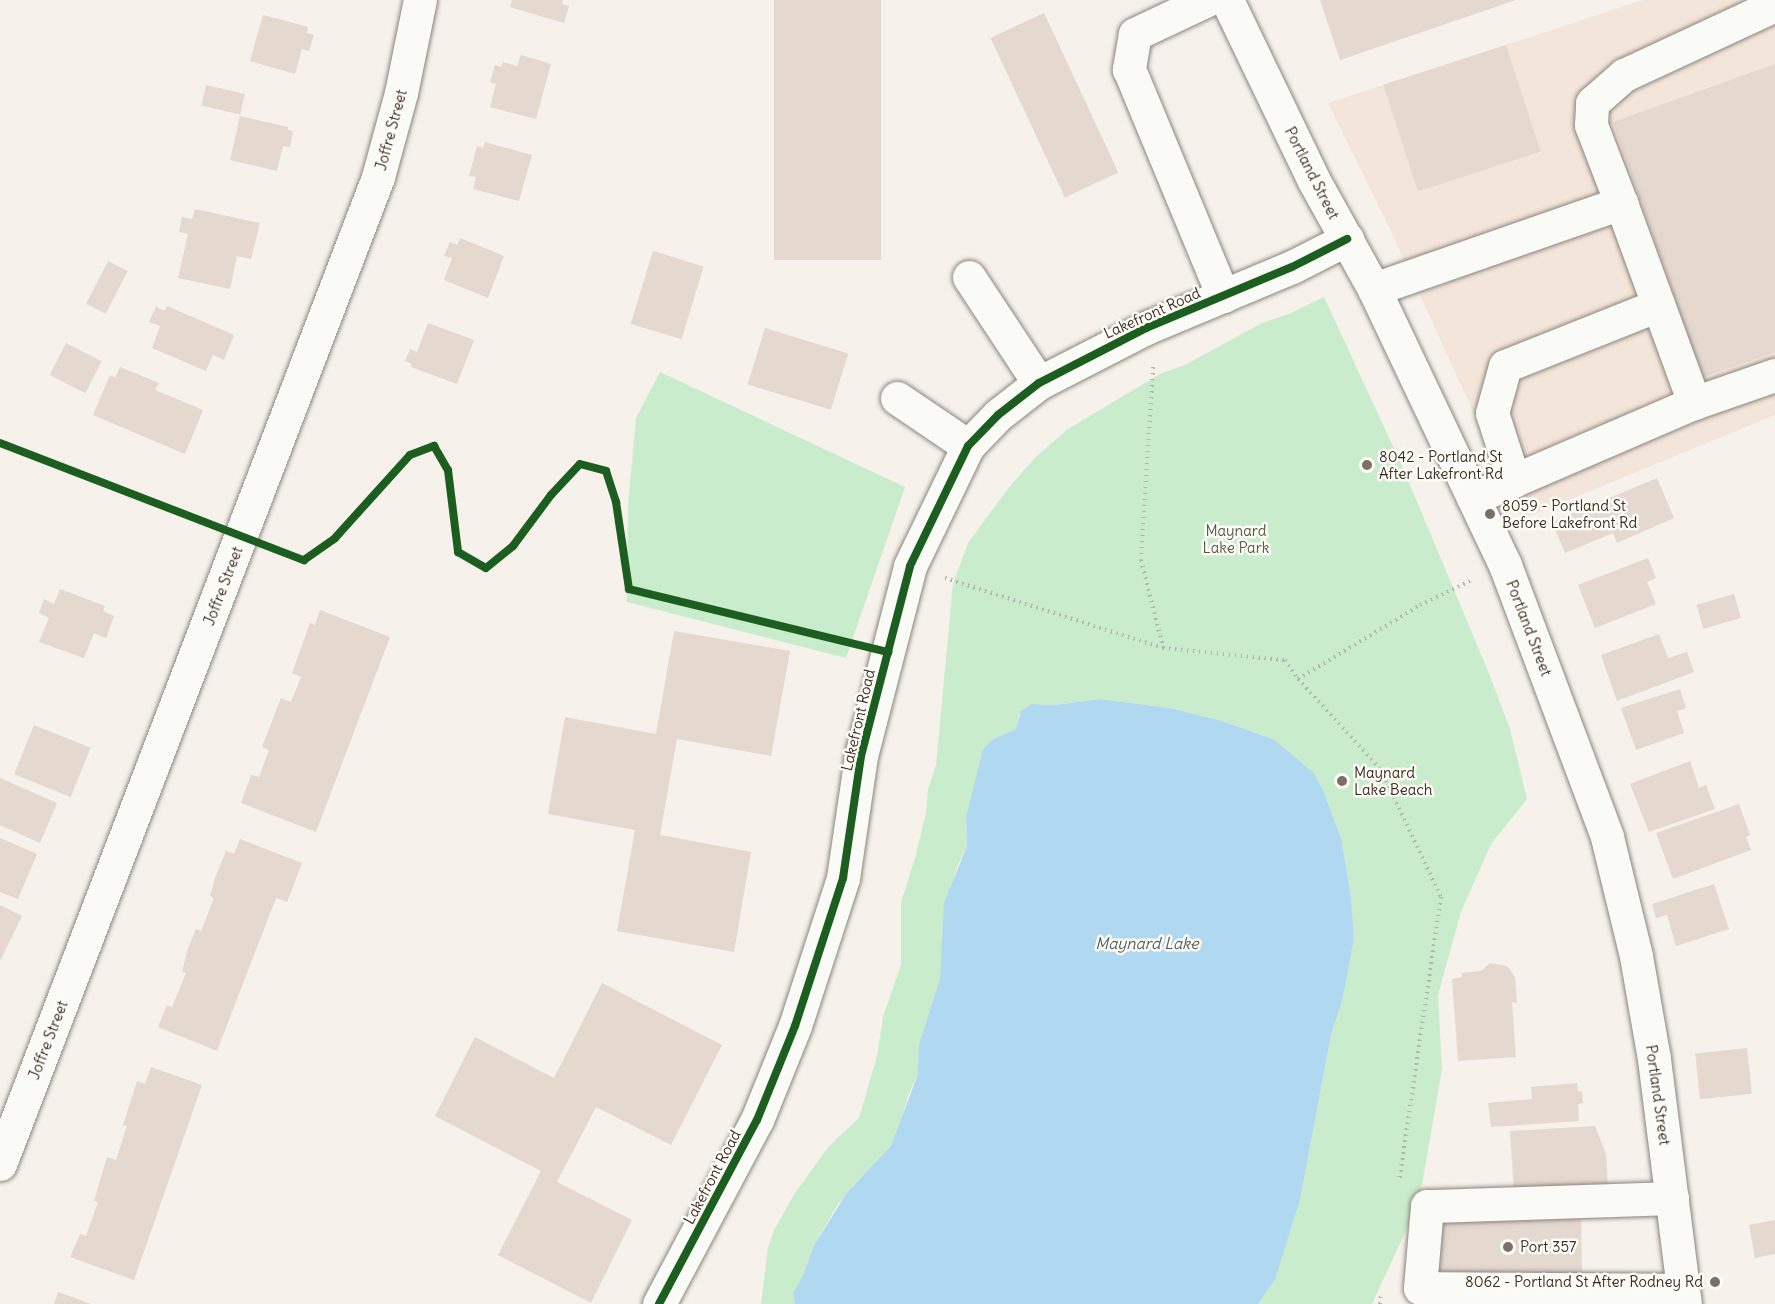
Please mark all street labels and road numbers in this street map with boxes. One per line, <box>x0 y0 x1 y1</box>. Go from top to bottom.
street label: Joffre Street <box>372 88 410 172</box>
street label: Portland Street <box>1281 124 1343 222</box>
street label: Lakefront Road <box>1101 284 1203 342</box>
street label: Joffre Street <box>200 544 246 628</box>
street label: Portland Street <box>1502 577 1556 679</box>
street label: Lakefront Road <box>838 667 878 773</box>
street label: Joffre Street <box>25 998 71 1082</box>
street label: Portland Street <box>1642 1044 1674 1146</box>
street label: Lakefront Road <box>680 1127 744 1227</box>

